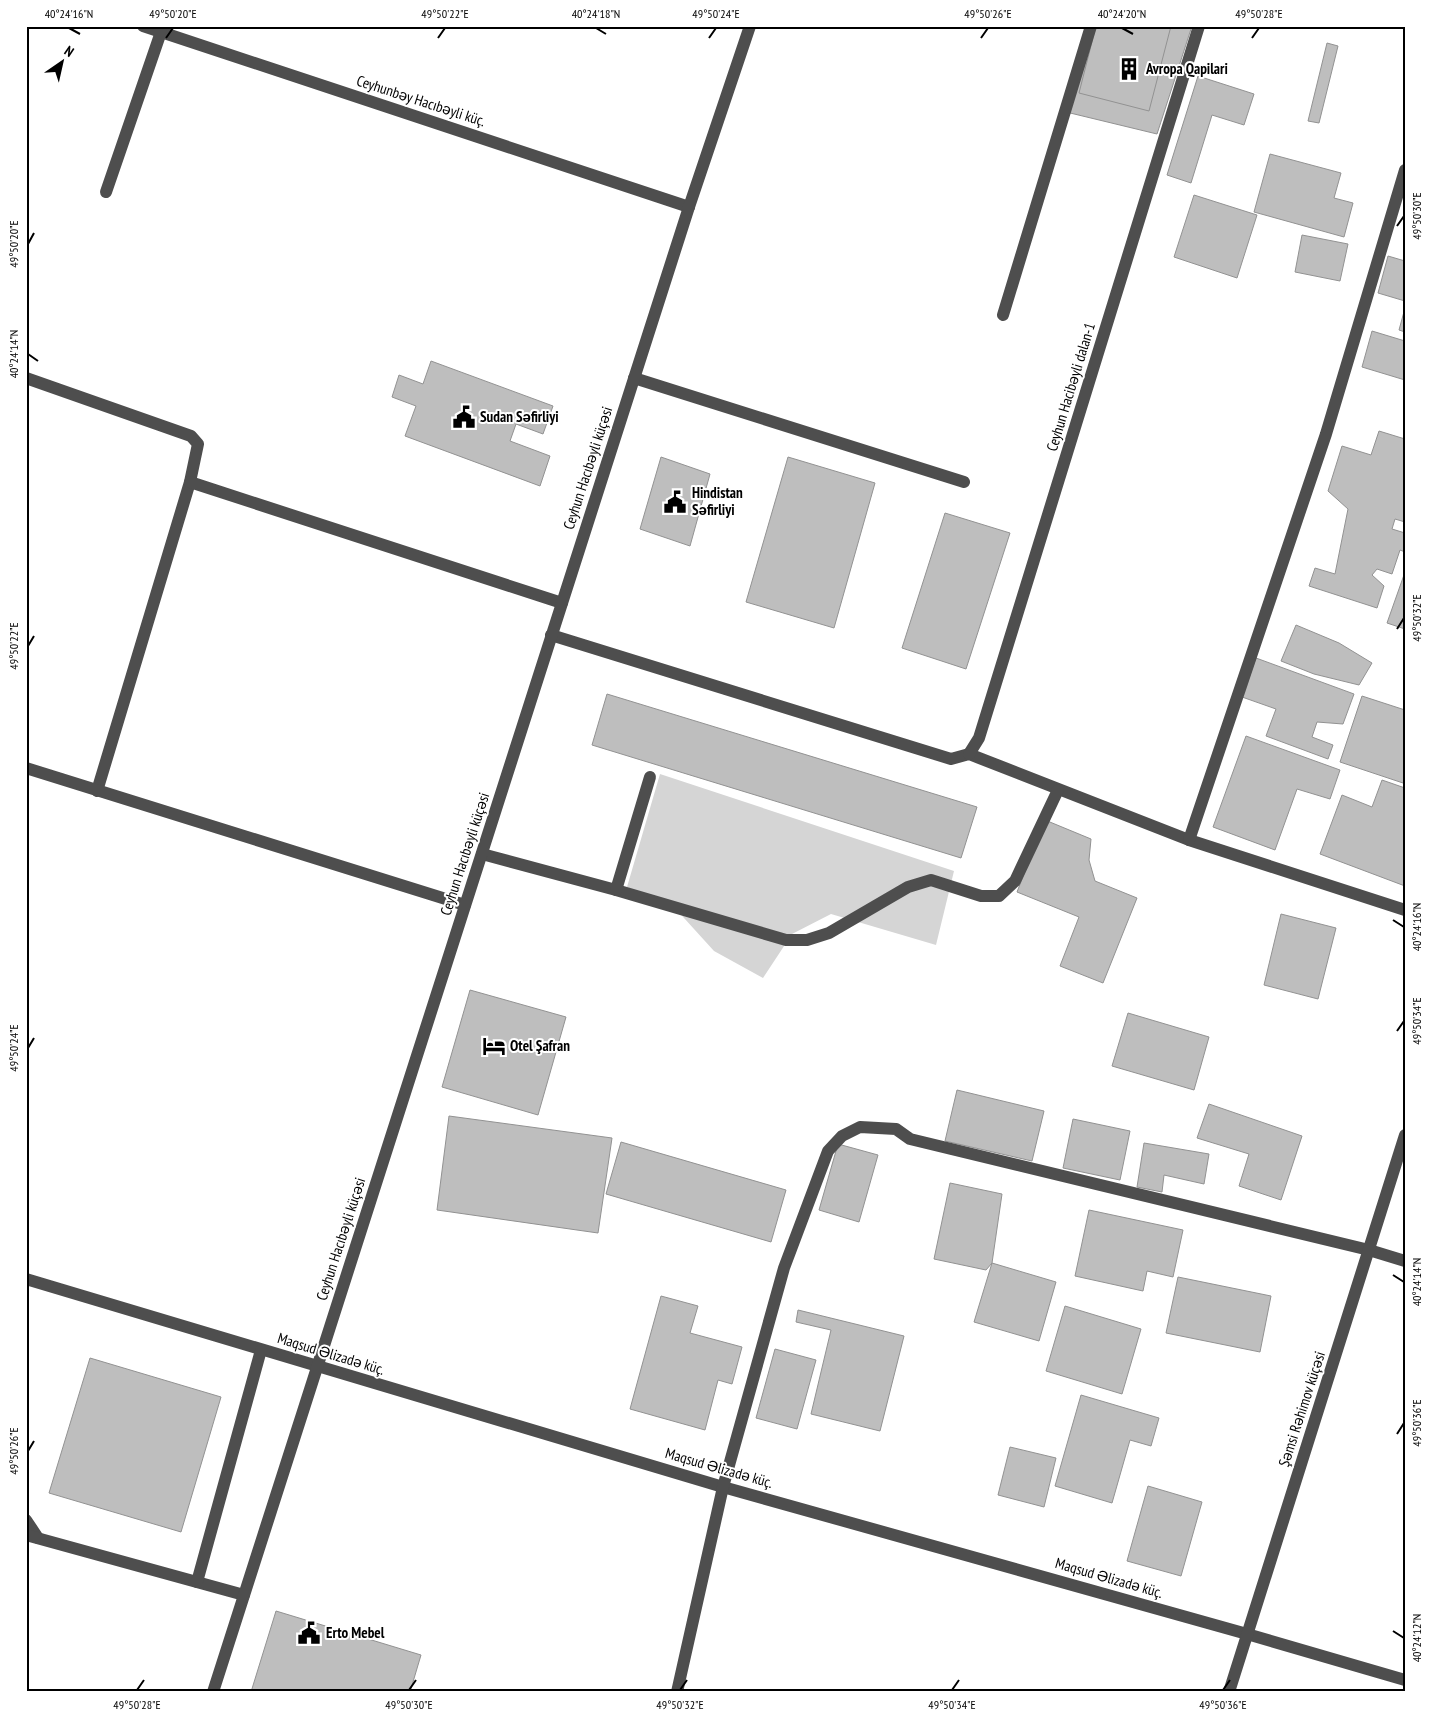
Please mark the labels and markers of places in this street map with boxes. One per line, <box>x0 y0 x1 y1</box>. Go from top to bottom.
building icon: Avropa Qapilari <box>1116 56 1142 82</box>
place label: Avropa Qapilari <box>1145 59 1228 78</box>
public building icon: Sudan Səfirliyi <box>451 404 477 430</box>
place label: Sudan Səfirliyi <box>480 407 559 426</box>
place label: Hindistan Səfirliyi <box>692 483 743 519</box>
public building icon: Hindistan Səfirliyi <box>662 489 688 515</box>
hotel icon: Otel Şafran <box>481 1033 507 1059</box>
place label: Otel Şafran <box>510 1036 570 1055</box>
public building icon: Erto Mebel <box>296 1620 322 1646</box>
place label: Erto Mebel <box>326 1623 385 1642</box>

